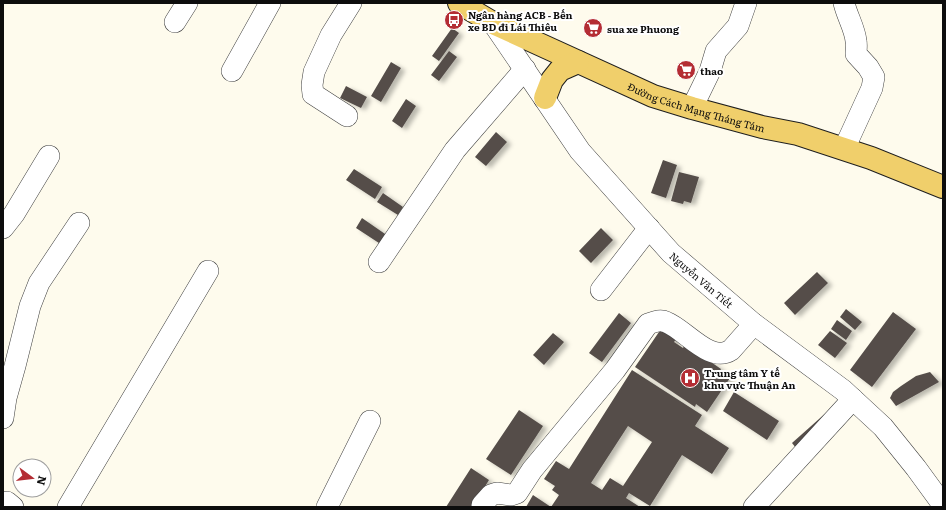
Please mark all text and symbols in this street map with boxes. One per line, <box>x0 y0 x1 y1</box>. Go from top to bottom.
place label: Ngân hàng ACB - Bến xe BD đi Lái Thiêu <box>468 7 572 34</box>
bus stop icon: Ngân hàng ACB - Bến xe BD đi Lái Thiêu <box>443 9 465 31</box>
supermarket icon: sua xe Phuong <box>582 17 604 39</box>
place label: sua xe Phuong <box>607 21 680 36</box>
supermarket icon: thao <box>675 59 697 81</box>
place label: thao <box>700 63 723 78</box>
street label: Đường Cách Mạng Tháng Tám <box>625 78 767 135</box>
street label: Nguyễn Văn Tiết <box>667 248 737 311</box>
place label: Trung tâm Y tế khu vực Thuận An <box>704 365 796 392</box>
hospital icon: Trung tâm Y tế khu vực Thuận An <box>679 367 701 389</box>
north arrow <box>12 458 52 498</box>
text: N <box>34 474 52 487</box>

